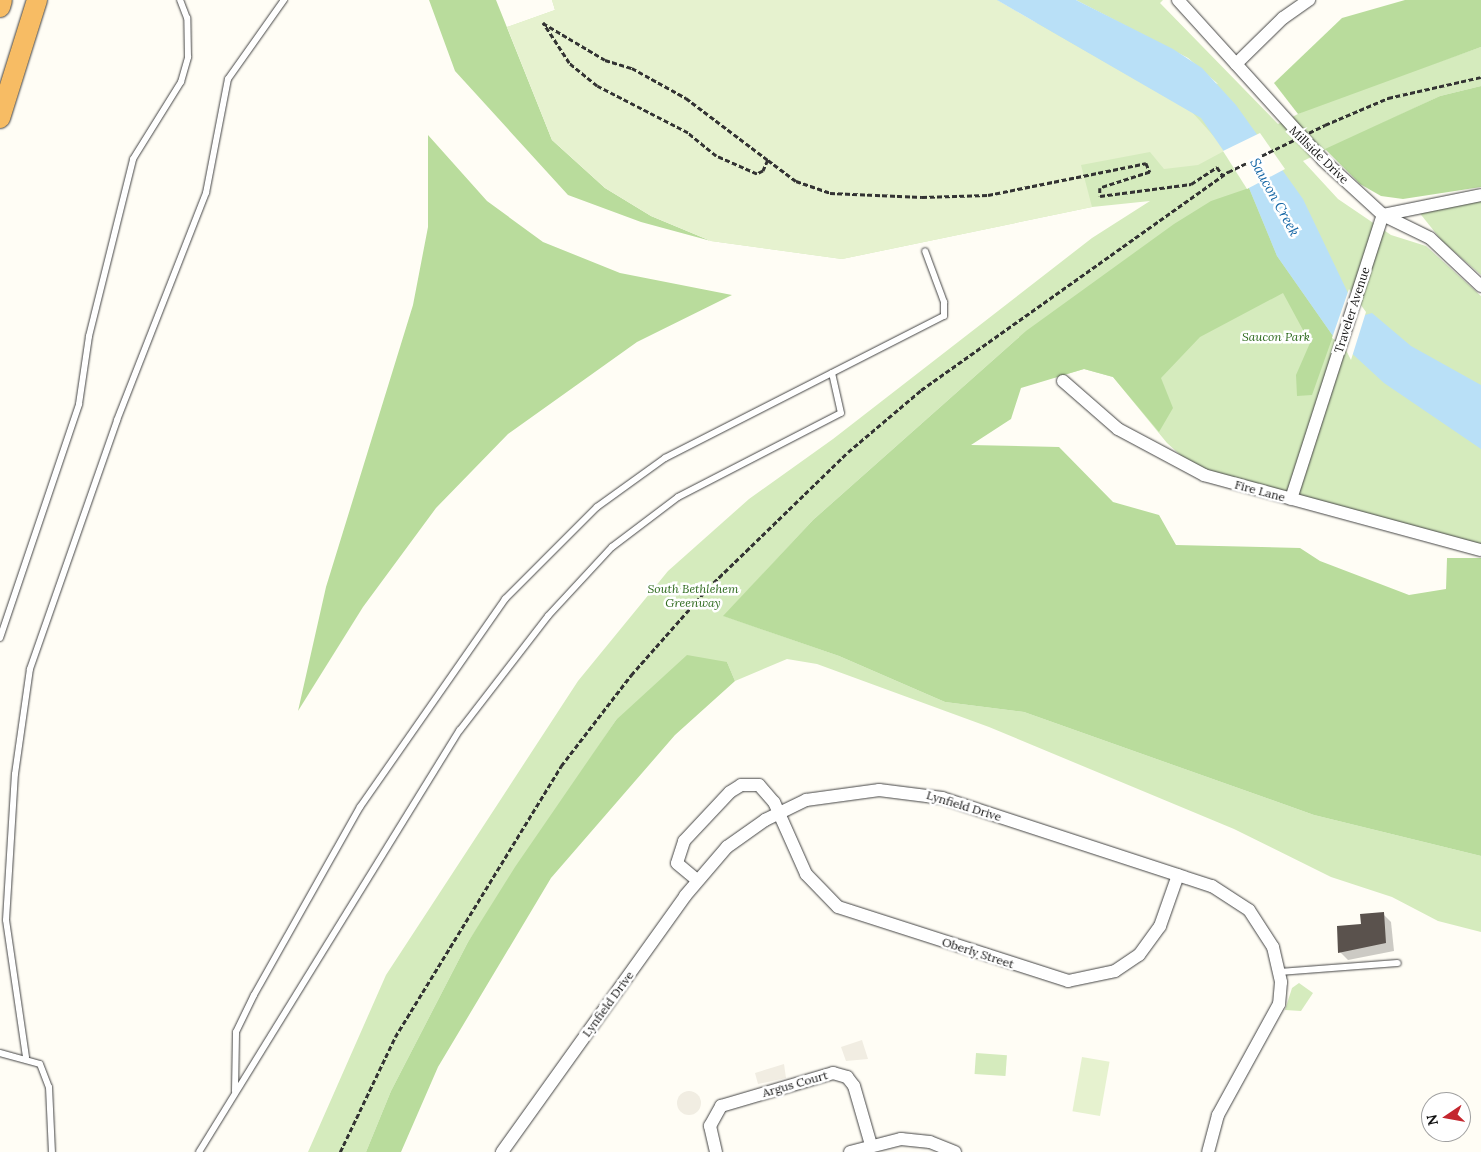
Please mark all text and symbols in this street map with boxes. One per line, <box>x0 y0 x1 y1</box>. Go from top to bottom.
street label: Millside Drive <box>1286 123 1352 187</box>
water label: Saucon Creek <box>1247 155 1303 239</box>
street label: Traveler Avenue <box>1331 265 1373 355</box>
park label: Saucon Park <box>1242 330 1310 344</box>
street label: Fire Lane <box>1233 477 1287 505</box>
park label: South Bethlehem Greenway <box>647 582 739 610</box>
street label: Lynfield Drive <box>925 788 1003 824</box>
street label: Oberly Street <box>940 935 1016 971</box>
street label: Lynfield Drive <box>579 968 637 1040</box>
street label: Argus Court <box>760 1068 830 1100</box>
north arrow <box>1421 1092 1471 1142</box>
text: N <box>1422 1113 1442 1127</box>

